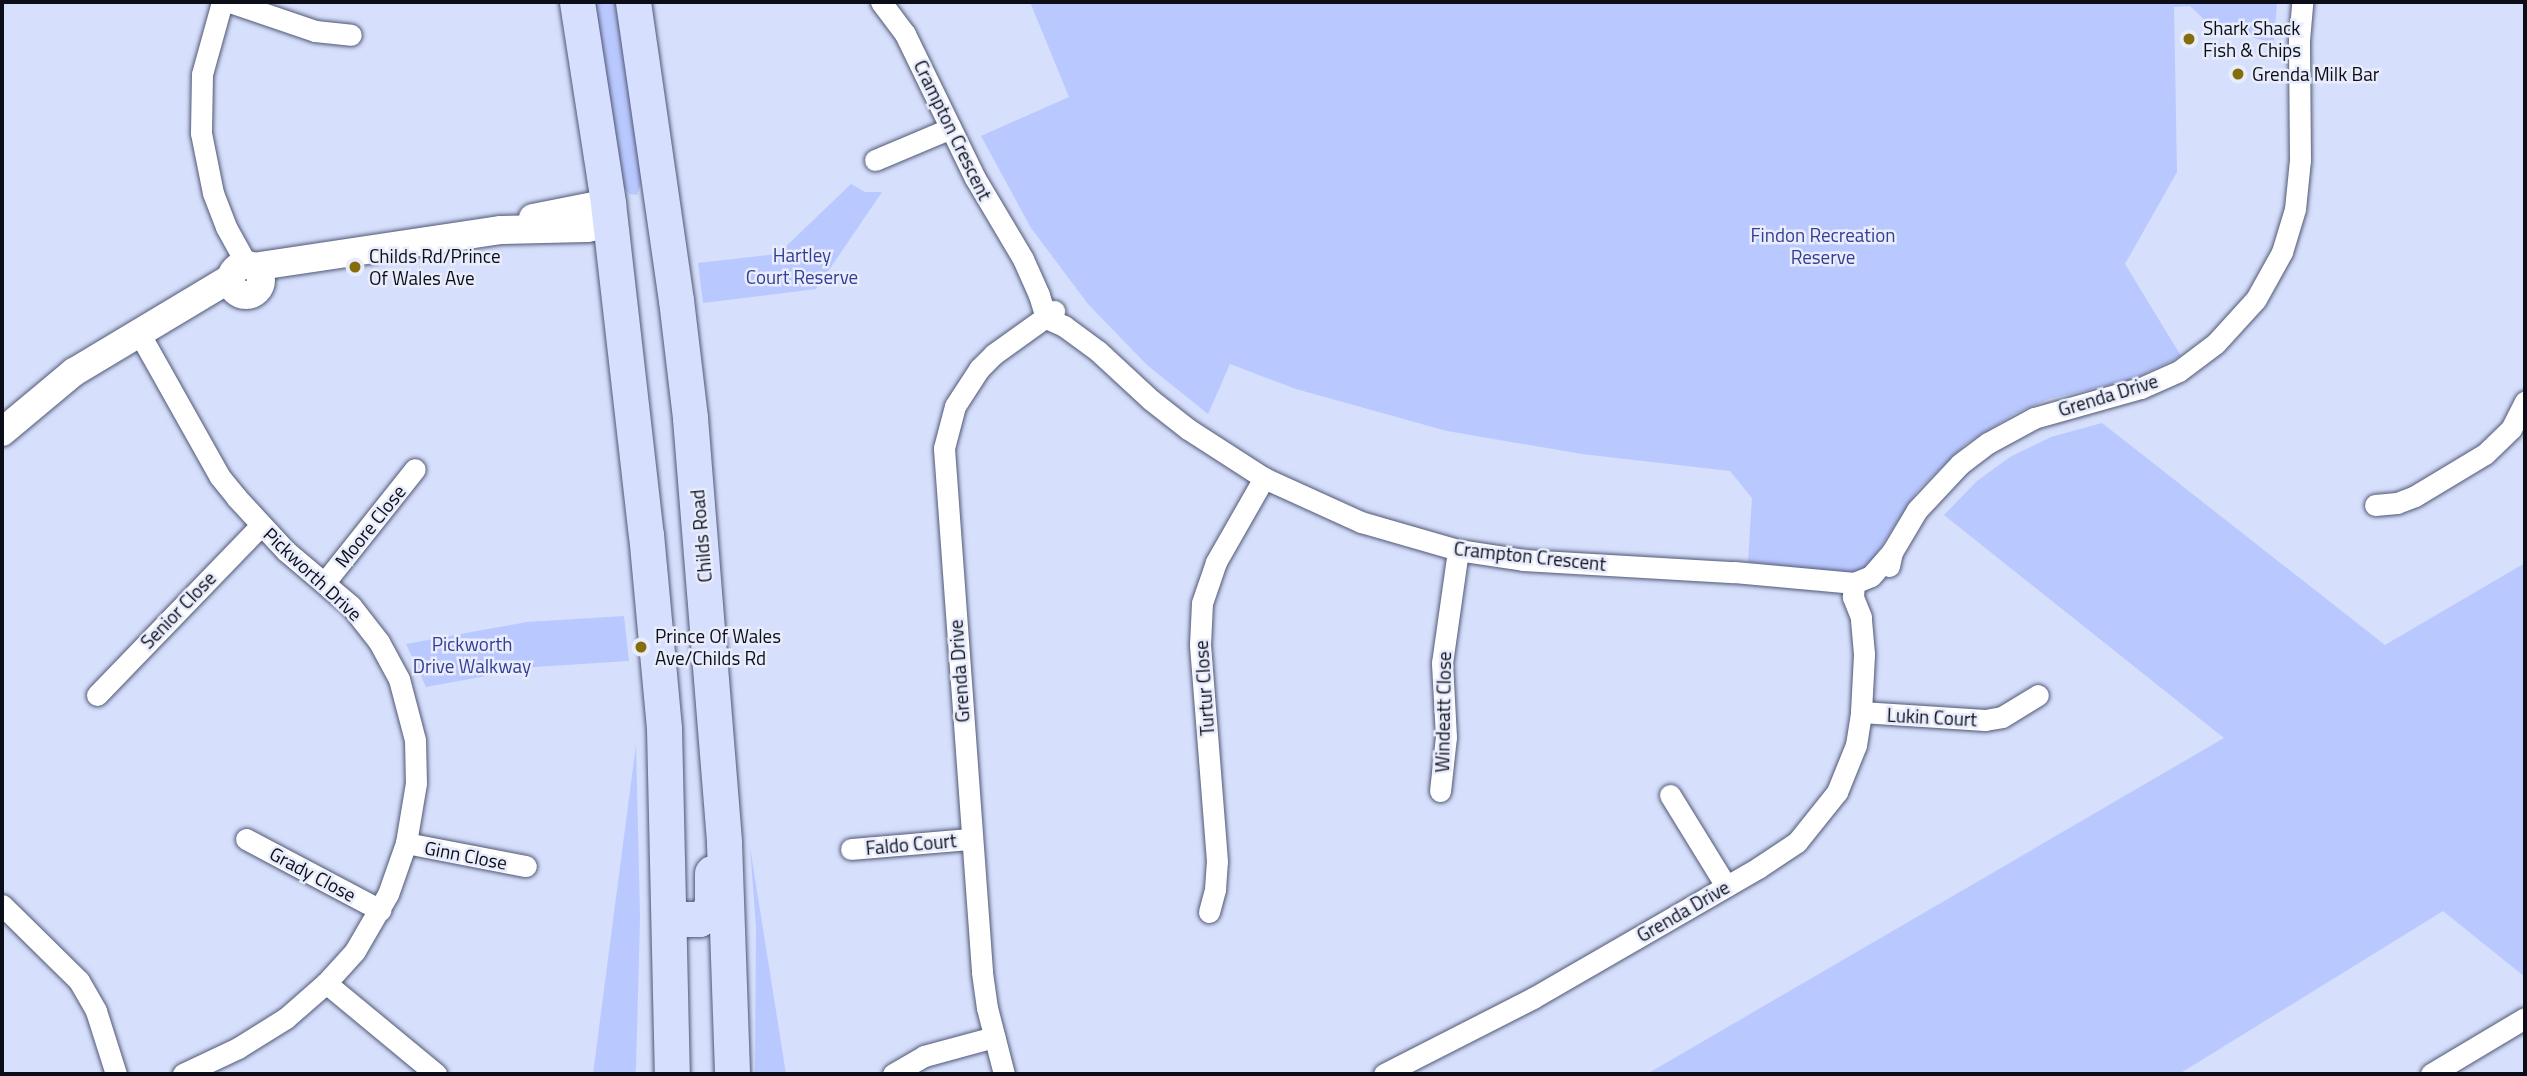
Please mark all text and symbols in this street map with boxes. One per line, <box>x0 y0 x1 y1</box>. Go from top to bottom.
place label: Shark Shack Fish & Chips <box>2203 17 2301 61</box>
marker: Shark Shack Fish & Chips <box>2181 31 2197 47</box>
street label: Crampton Crescent <box>909 56 997 204</box>
place label: Grenda Milk Bar <box>2252 63 2379 85</box>
marker: Grenda Milk Bar <box>2230 66 2246 82</box>
park label: Findon Recreation Reserve <box>1751 224 1895 268</box>
park label: Hartley Court Reserve <box>746 244 858 288</box>
place label: Childs Rd/Prince Of Wales Ave <box>369 245 501 289</box>
marker: Childs Rd/Prince Of Wales Ave <box>347 259 363 275</box>
street label: Grenda Drive <box>2055 369 2161 421</box>
street label: Moore Close <box>330 480 410 572</box>
street label: Childs Road <box>686 489 716 583</box>
street label: Pickworth Drive <box>259 523 367 625</box>
street label: Crampton Crescent <box>1453 537 1607 575</box>
street label: Senior Close <box>136 567 220 653</box>
street label: Grenda Drive <box>944 619 974 723</box>
place label: Prince Of Wales Ave/Childs Rd <box>655 625 781 669</box>
park label: Pickworth Drive Walkway <box>413 633 531 677</box>
marker: Prince Of Wales Ave/Childs Rd <box>633 639 649 655</box>
street label: Turtur Close <box>1189 639 1219 737</box>
street label: Windeatt Close <box>1431 651 1455 773</box>
street label: Lukin Court <box>1886 703 1978 731</box>
street label: Faldo Court <box>865 829 957 859</box>
street label: Ginn Close <box>423 836 509 874</box>
street label: Grady Close <box>266 842 360 906</box>
street label: Grenda Drive <box>1633 875 1733 947</box>

